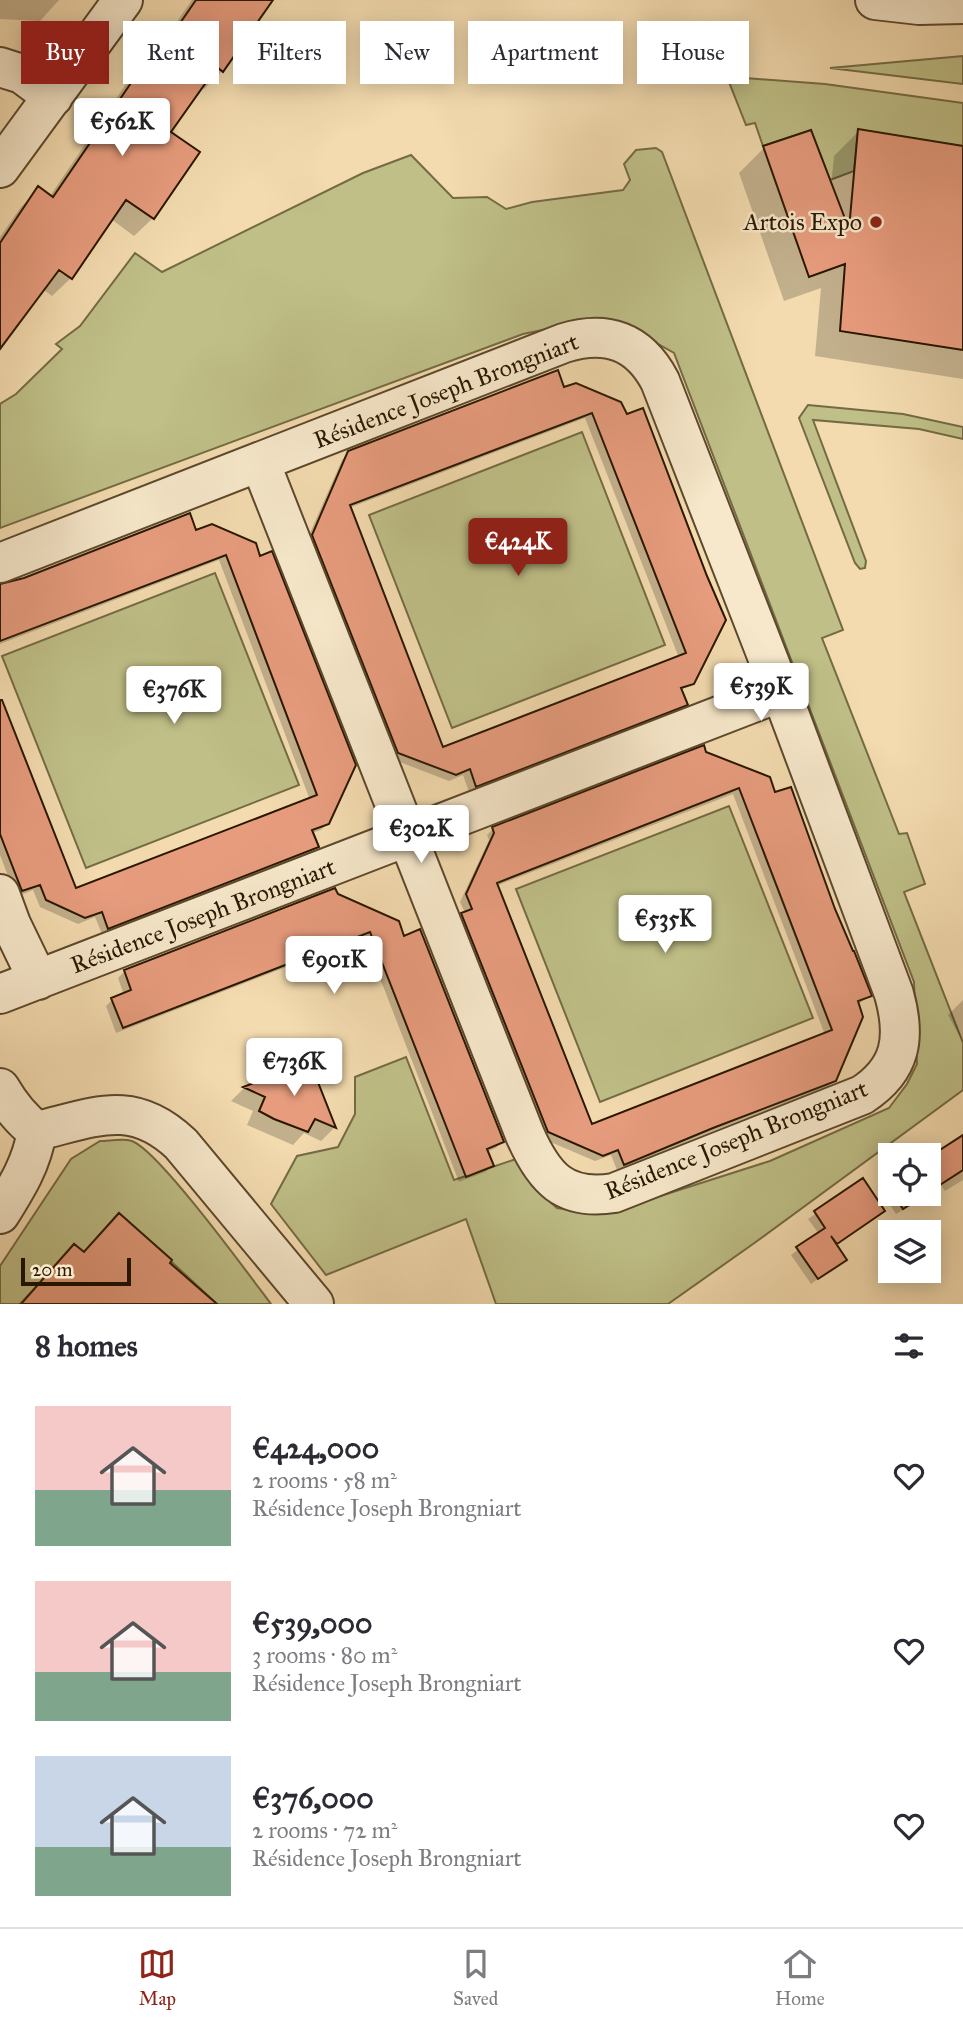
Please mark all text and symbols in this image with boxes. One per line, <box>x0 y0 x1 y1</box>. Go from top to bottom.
chip: Buy <box>21 21 109 84</box>
chip: Rent <box>123 21 219 84</box>
chip: Filters <box>233 21 346 84</box>
chip: New <box>360 21 454 84</box>
chip: Apartment <box>468 21 623 84</box>
chip: House <box>637 21 749 84</box>
pin: €562K <box>73 99 171 158</box>
text: €562K <box>90 107 154 135</box>
place label: Artois Expo <box>742 207 862 237</box>
marker: Artois Expo <box>868 214 884 230</box>
street label: Résidence Joseph Brongniart <box>309 326 583 455</box>
pin: €424K <box>469 518 567 578</box>
text: €424K <box>484 527 552 555</box>
pin: €539K <box>712 664 810 723</box>
pin: €376K <box>125 666 223 726</box>
text: €539K <box>730 672 792 700</box>
text: €376K <box>142 675 206 703</box>
pin: €302K <box>372 806 470 865</box>
text: €302K <box>389 814 453 842</box>
street label: Résidence Joseph Brongniart <box>66 851 340 980</box>
pin: €535K <box>616 895 714 955</box>
text: €535K <box>635 904 695 932</box>
pin: €901K <box>285 936 383 996</box>
text: €901K <box>302 945 366 973</box>
pin: €736K <box>245 1038 343 1098</box>
text: €736K <box>262 1047 326 1075</box>
street label: Résidence Joseph Brongniart <box>600 1073 872 1207</box>
map controls <box>878 1143 941 1283</box>
button: locate <box>878 1143 941 1206</box>
button: layers <box>878 1220 941 1283</box>
scale bar <box>21 1255 131 1287</box>
text: 20 m <box>32 1258 73 1281</box>
icon: filters <box>890 1327 928 1365</box>
text: 8 homes <box>35 1328 138 1364</box>
text: €424,000 <box>252 1430 379 1466</box>
icon: home <box>91 1434 175 1518</box>
icon: heart <box>890 1457 928 1495</box>
text: 2 rooms · 58 m² <box>252 1466 397 1494</box>
text: Résidence Joseph Brongniart <box>252 1494 522 1522</box>
text: €539,000 <box>252 1605 372 1641</box>
icon: home <box>91 1609 175 1693</box>
icon: heart <box>890 1632 928 1670</box>
text: 3 rooms · 80 m² <box>252 1641 397 1669</box>
text: Résidence Joseph Brongniart <box>252 1669 522 1697</box>
text: €376,000 <box>252 1780 374 1816</box>
icon: home <box>91 1784 175 1868</box>
icon: heart <box>890 1807 928 1845</box>
text: 2 rooms · 72 m² <box>252 1816 397 1844</box>
text: Résidence Joseph Brongniart <box>252 1844 522 1872</box>
tab: Map <box>138 1945 176 2010</box>
tab: Saved <box>453 1945 498 2010</box>
tab: Home <box>775 1945 825 2010</box>

